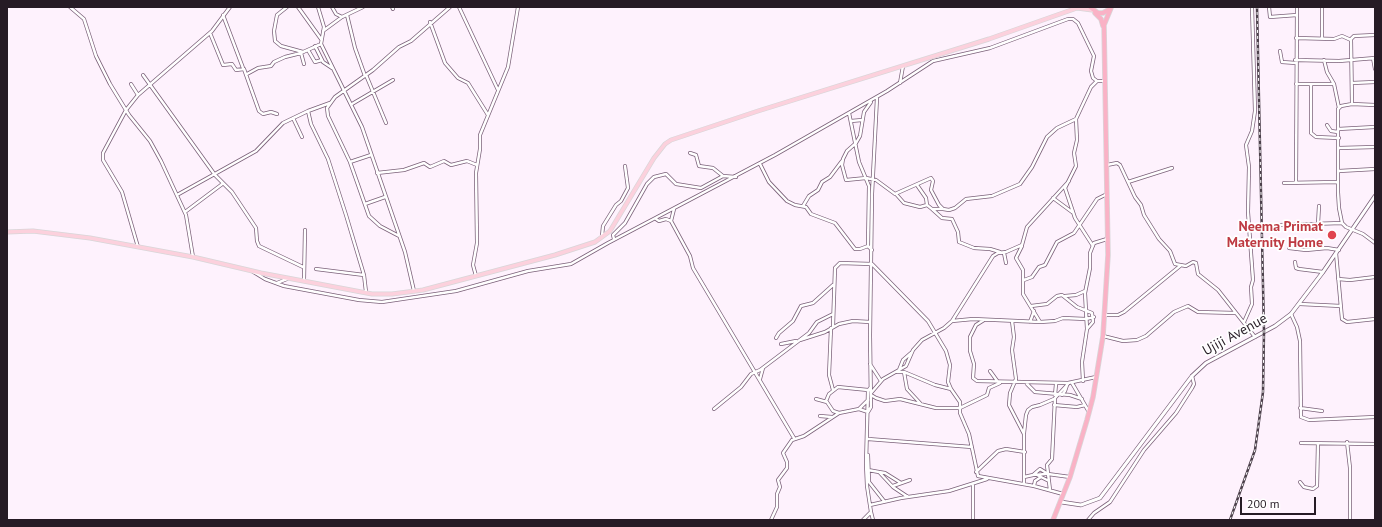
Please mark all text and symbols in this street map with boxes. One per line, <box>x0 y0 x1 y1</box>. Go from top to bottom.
place label: Neema Primat Maternity Home <box>1227 219 1323 252</box>
marker: Neema Primat Maternity Home <box>1326 229 1338 241</box>
street label: Ujiji Avenue <box>1200 310 1270 360</box>
scale bar <box>1242 489 1318 515</box>
text: 200 m <box>1247 496 1280 511</box>

